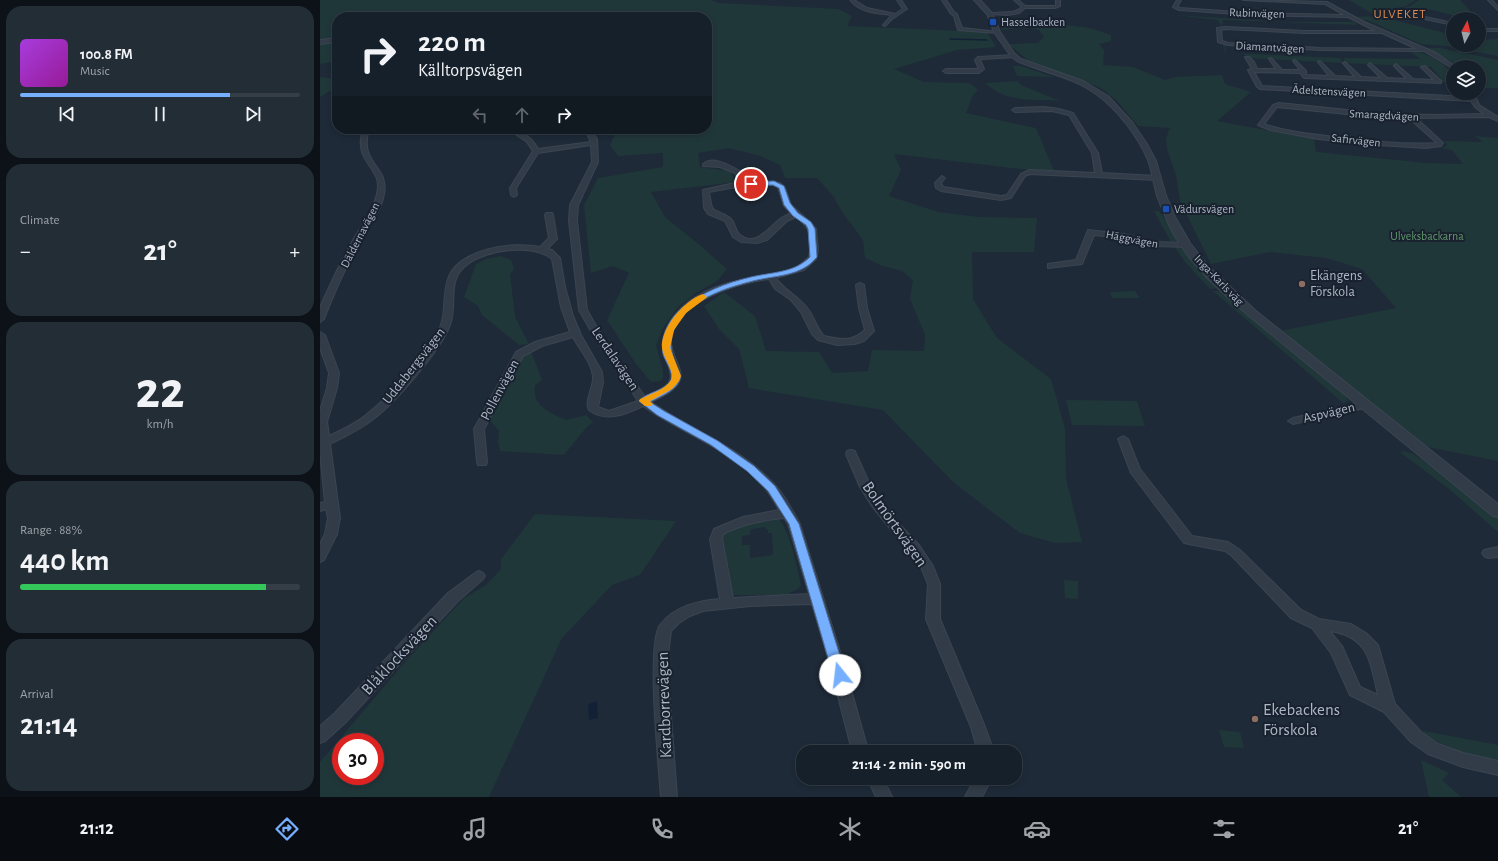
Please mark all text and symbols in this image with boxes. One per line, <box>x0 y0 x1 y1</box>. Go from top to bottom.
street label: Rubinvägen <box>1229 6 1285 20</box>
district label: ULVEKET <box>1373 8 1427 21</box>
north arrow <box>1446 12 1486 52</box>
map controls <box>1446 12 1486 100</box>
place label: Hasselbacken <box>1001 16 1065 28</box>
marker: Hasselbacken <box>988 17 998 27</box>
icon: right <box>352 28 404 80</box>
text: 220 m <box>418 29 486 57</box>
street label: Diamantvägen <box>1235 39 1305 55</box>
text: 100.8 FM <box>80 47 133 62</box>
button: layers <box>1446 60 1486 100</box>
text: Källtorpsvägen <box>418 62 523 80</box>
text: Music <box>80 65 110 78</box>
street label: Ädelstensvägen <box>1292 82 1366 99</box>
icon: previous <box>56 103 78 125</box>
icon: pause <box>149 103 171 125</box>
icon: next <box>242 103 264 125</box>
icon: left <box>469 104 491 126</box>
icon: ahead <box>511 104 533 126</box>
icon: right <box>553 104 575 126</box>
street label: Smaragdvägen <box>1349 107 1419 123</box>
street label: Safirvägen <box>1331 131 1381 149</box>
pin <box>734 167 768 201</box>
icon: arrive <box>740 173 762 195</box>
street label: Däldernavägen <box>338 200 382 270</box>
place label: Vädursvägen <box>1174 203 1234 215</box>
marker: Vädursvägen <box>1161 204 1171 214</box>
text: Climate <box>20 214 59 227</box>
street label: Häggvägen <box>1105 228 1159 250</box>
park label: Ulveksbackarna <box>1390 230 1464 242</box>
text: 21° <box>143 236 177 266</box>
text: − <box>20 240 31 262</box>
text: + <box>289 240 300 262</box>
street label: Inga-Karls väg <box>1192 252 1246 308</box>
place label: Ekängens Förskola <box>1310 269 1362 299</box>
marker: Ekängens Förskola <box>1297 279 1307 289</box>
street label: Uddabergsvägen <box>380 325 448 407</box>
street label: Lerdalavägen <box>589 325 641 393</box>
street label: Pollenvägen <box>478 357 522 423</box>
text: 22 <box>136 365 184 417</box>
street label: Aspvägen <box>1302 400 1356 426</box>
text: km/h <box>147 418 173 431</box>
street label: Bolmörtsvägen <box>859 478 931 570</box>
text: Range · 88% <box>20 524 82 537</box>
text: 440 km <box>20 546 109 576</box>
street label: Blåklocksvägen <box>358 612 440 698</box>
street label: Kardborrevägen <box>654 651 674 759</box>
position arrow <box>819 654 861 696</box>
text: Arrival <box>20 688 53 701</box>
place label: Ekebackens Förskola <box>1263 701 1340 738</box>
text: 21:14 <box>20 710 78 740</box>
marker: Ekebackens Förskola <box>1250 714 1260 724</box>
speed limit sign: 30 <box>332 733 384 785</box>
text: 21:14 · 2 min · 590 m <box>852 757 966 772</box>
icon: directions <box>273 815 301 843</box>
icon: music <box>461 815 489 843</box>
icon: phone <box>648 815 676 843</box>
icon: climate <box>836 815 864 843</box>
icon: car <box>1023 815 1051 843</box>
icon: filters <box>1210 815 1238 843</box>
text: 21:12 <box>80 820 114 838</box>
text: 21° <box>1398 820 1418 838</box>

